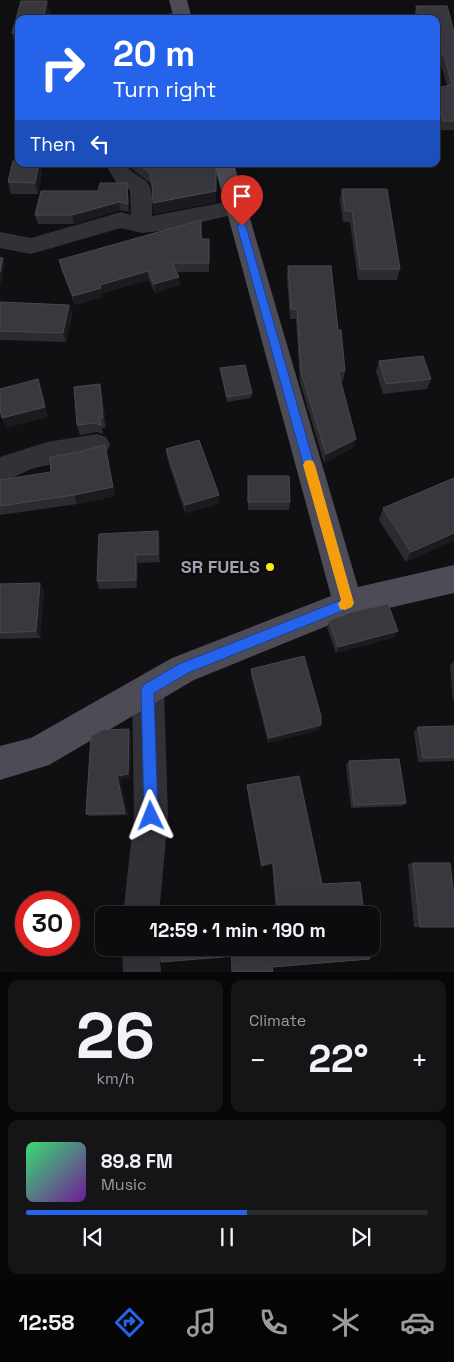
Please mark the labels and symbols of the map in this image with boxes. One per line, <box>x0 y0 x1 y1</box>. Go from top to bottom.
pin <box>221 175 263 226</box>
place label: SR FUELS <box>181 555 260 578</box>
marker: SR FUELS <box>264 561 276 573</box>
position arrow <box>124 789 176 841</box>
speed limit sign: 30 <box>15 891 80 956</box>

